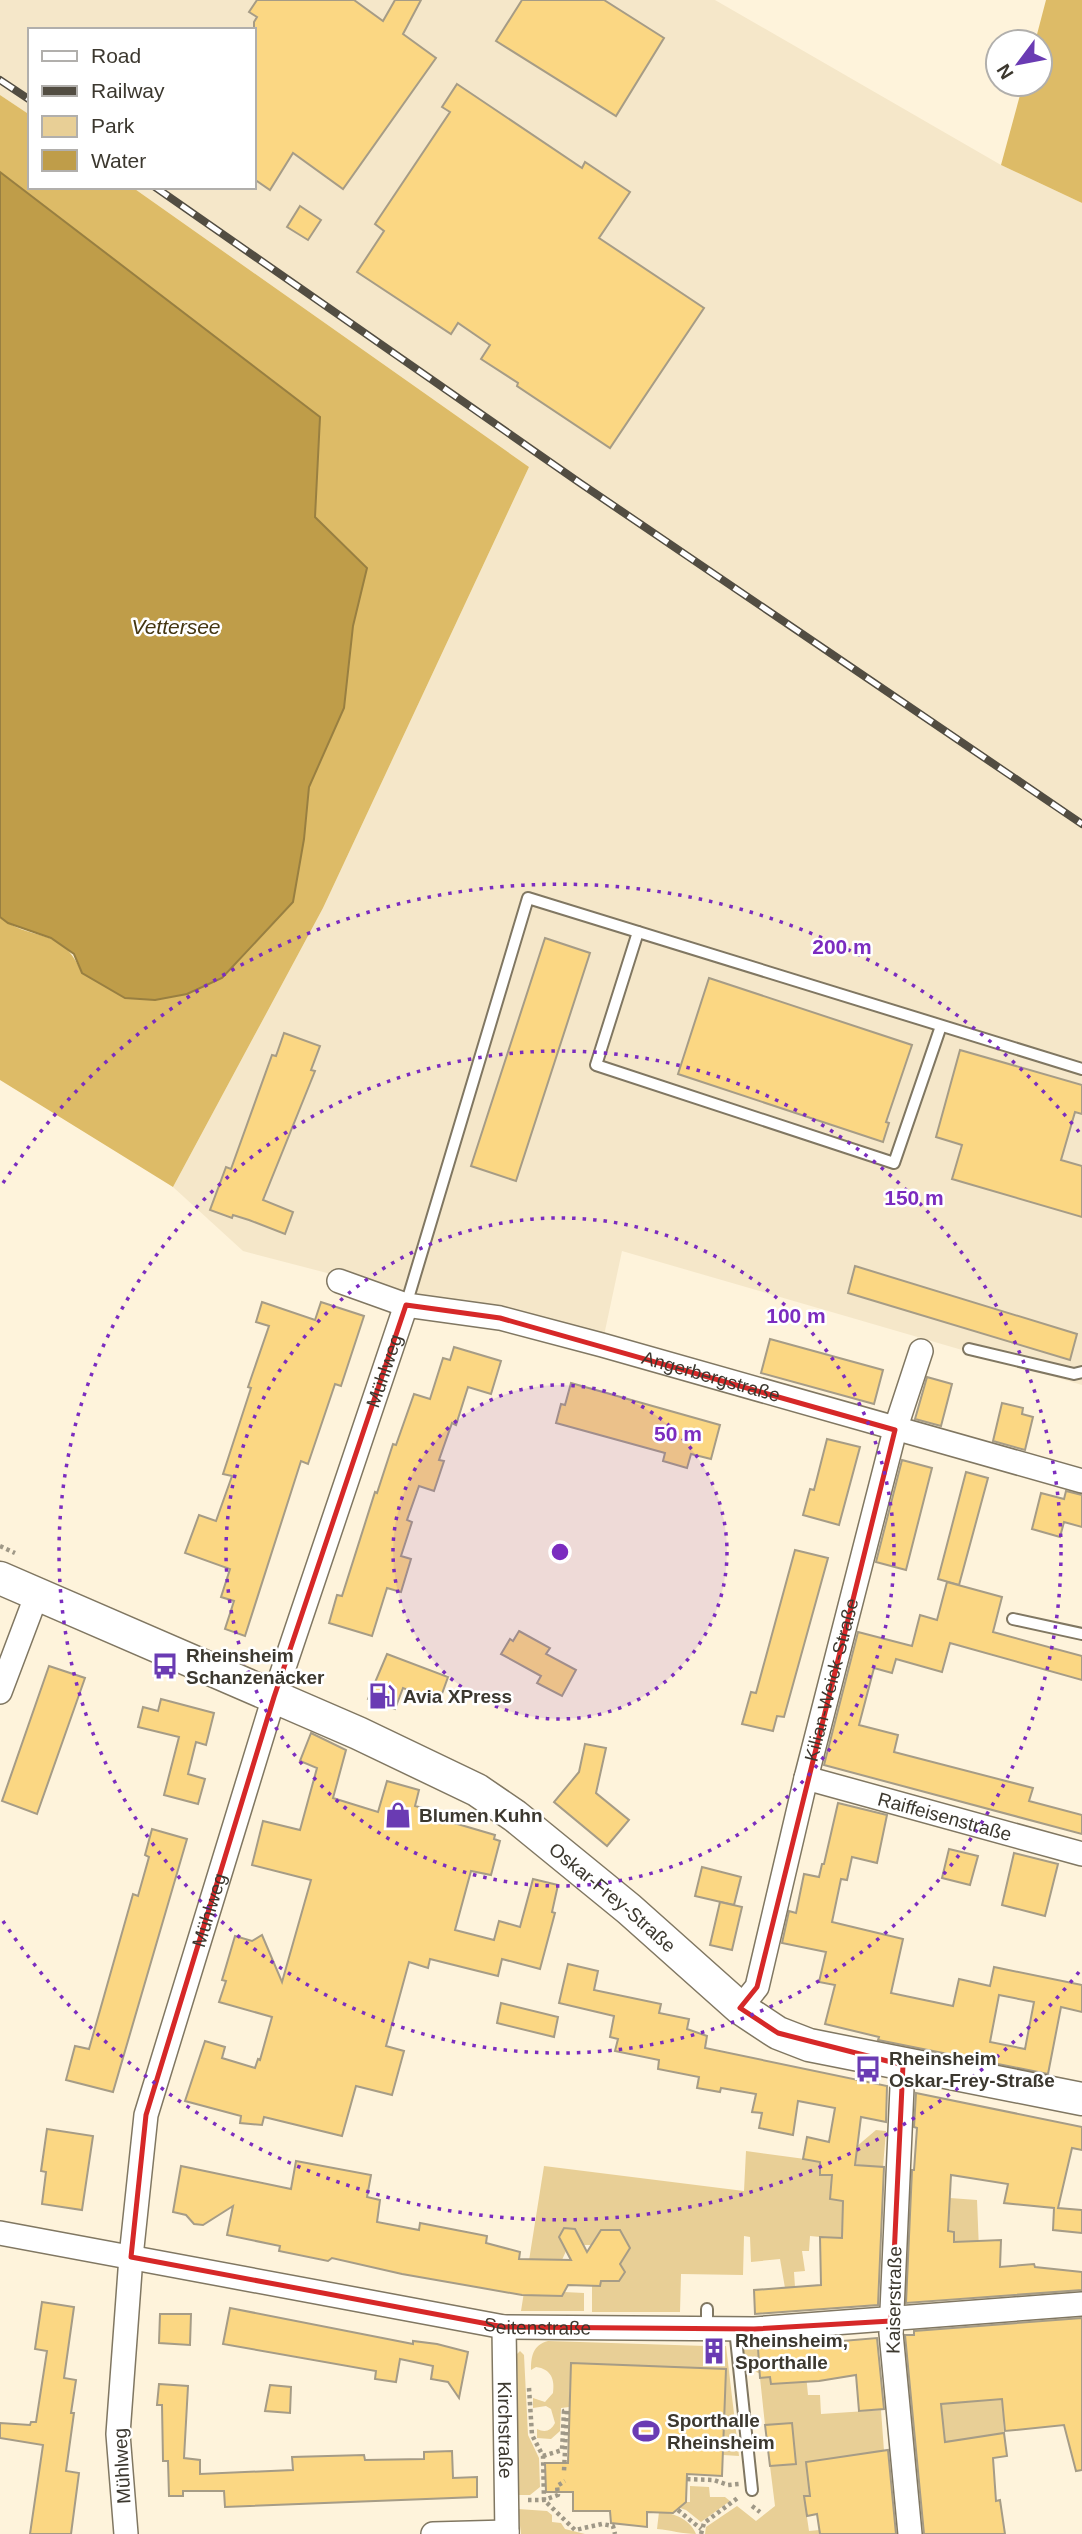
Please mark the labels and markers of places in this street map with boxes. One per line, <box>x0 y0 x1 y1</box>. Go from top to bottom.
centre of rings <box>548 1540 572 1564</box>
place label: Rheinsheim Schanzenäcker <box>186 1645 325 1688</box>
bus stop icon: Rheinsheim Schanzenäcker <box>150 1651 180 1681</box>
fuel station icon: Avia XPress <box>367 1681 397 1711</box>
place label: Avia XPress <box>403 1686 512 1707</box>
shop icon: Blumen Kuhn <box>383 1800 413 1830</box>
place label: Blumen Kuhn <box>419 1805 543 1826</box>
place label: Rheinsheim Oskar-Frey-Straße <box>889 2048 1055 2091</box>
bus stop icon: Rheinsheim Oskar-Frey-Straße <box>853 2054 883 2084</box>
place label: Rheinsheim, Sporthalle <box>735 2330 848 2373</box>
building icon: Rheinsheim, Sporthalle <box>699 2336 729 2366</box>
place label: Sporthalle Rheinsheim <box>667 2410 775 2453</box>
sports icon: Sporthalle Rheinsheim <box>631 2416 661 2446</box>

